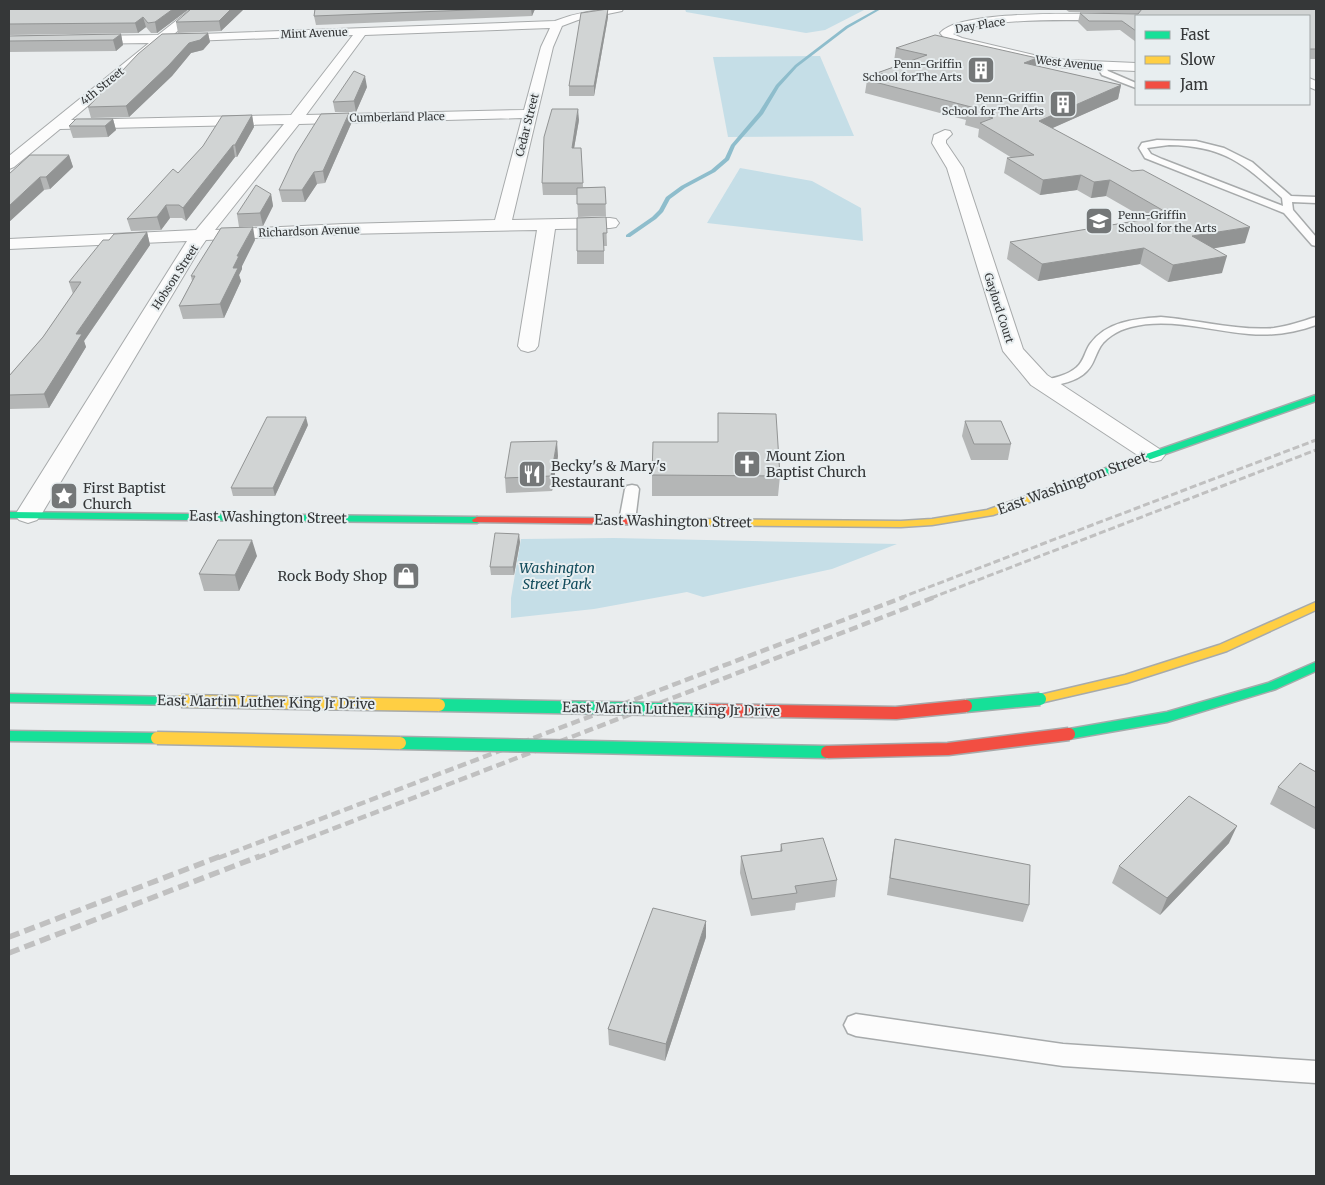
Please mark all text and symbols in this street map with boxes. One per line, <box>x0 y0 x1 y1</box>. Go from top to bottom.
street label: Day Place <box>954 14 1006 36</box>
legend <box>1135 15 1310 105</box>
street label: Mint Avenue <box>280 25 348 41</box>
text: Fast <box>1180 25 1210 44</box>
text: Slow <box>1180 50 1215 69</box>
street label: West Avenue <box>1034 52 1103 74</box>
building icon: Penn-Griffin School forThe Arts <box>966 55 996 85</box>
place label: Penn-Griffin School forThe Arts <box>862 57 963 84</box>
street label: 4th Street <box>77 64 127 108</box>
text: Jam <box>1179 75 1208 94</box>
building icon: Penn-Griffin School for The Arts <box>1048 89 1078 119</box>
street label: Cedar Street <box>512 91 542 158</box>
place label: Penn-Griffin School for The Arts <box>942 91 1045 118</box>
street label: Cumberland Place <box>349 109 445 125</box>
school or university icon: Penn-Griffin School for the Arts <box>1084 206 1114 236</box>
place label: Penn-Griffin School for the Arts <box>1118 208 1217 235</box>
street label: Richardson Avenue <box>258 222 360 240</box>
street label: Hobson Street <box>149 241 202 312</box>
street label: Gaylord Court <box>981 271 1017 346</box>
place label: Mount Zion Baptist Church <box>766 447 866 481</box>
street label: East Washington Street <box>995 447 1150 518</box>
church icon: Mount Zion Baptist Church <box>732 449 762 479</box>
place label: Becky's & Mary's Restaurant <box>551 457 666 491</box>
restaurant icon: Becky's & Mary's Restaurant <box>517 459 547 489</box>
place label: First Baptist Church <box>83 479 166 513</box>
place icon: First Baptist Church <box>49 481 79 511</box>
street label: East Washington Street <box>189 507 347 527</box>
street label: East Washington Street <box>594 511 752 531</box>
park label: Washington Street Park <box>519 559 595 593</box>
shop icon: Rock Body Shop <box>391 561 421 591</box>
place label: Rock Body Shop <box>277 567 387 585</box>
street label: East Martin Luther King Jr Drive <box>157 691 375 713</box>
street label: East Martin Luther King Jr Drive <box>562 698 780 720</box>

